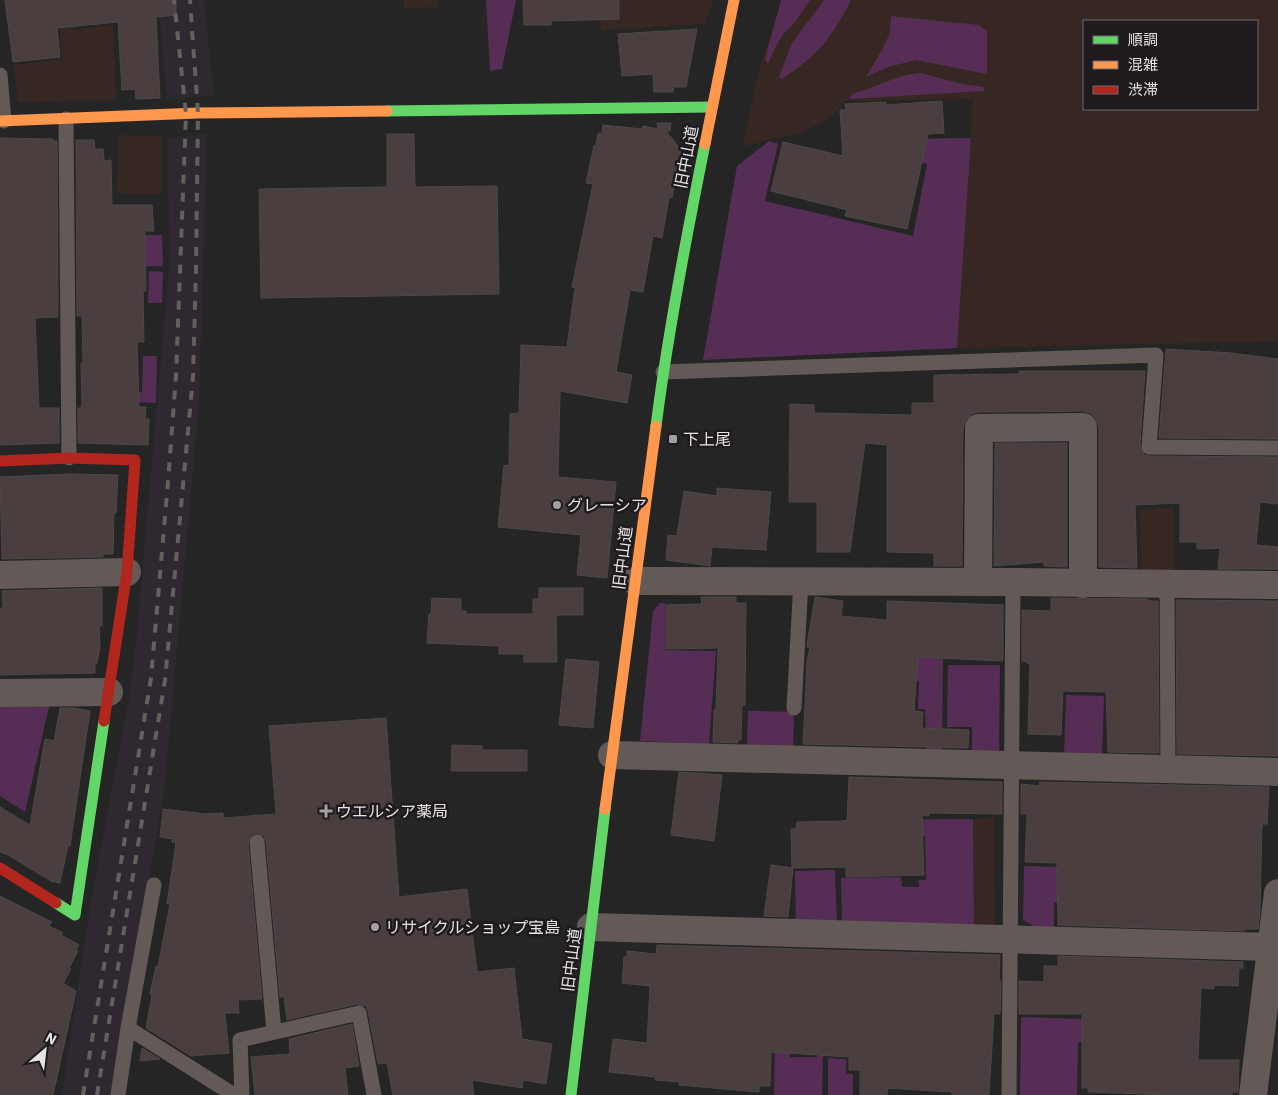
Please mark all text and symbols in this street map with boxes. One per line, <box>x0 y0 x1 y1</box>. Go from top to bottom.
legend <box>1083 20 1258 110</box>
text: 順調 <box>1128 30 1158 49</box>
text: 混雑 <box>1128 55 1158 74</box>
text: 渋滞 <box>1128 80 1158 99</box>
street label: 旧中山道 <box>670 124 702 190</box>
place label: 下上尾 <box>683 429 731 449</box>
marker: 下上尾 <box>667 433 679 445</box>
place label: グレーシア <box>567 495 647 515</box>
marker: グレーシア <box>551 499 563 511</box>
street label: 旧中山道 <box>608 525 636 591</box>
place label: ウエルシア薬局 <box>336 801 448 821</box>
marker: ウエルシア薬局 <box>320 805 332 817</box>
place label: リサイクルショップ宝島 <box>385 917 560 937</box>
marker: リサイクルショップ宝島 <box>369 921 381 933</box>
street label: 旧中山道 <box>557 927 585 993</box>
north arrow <box>20 1025 70 1075</box>
text: N <box>42 1028 60 1049</box>

